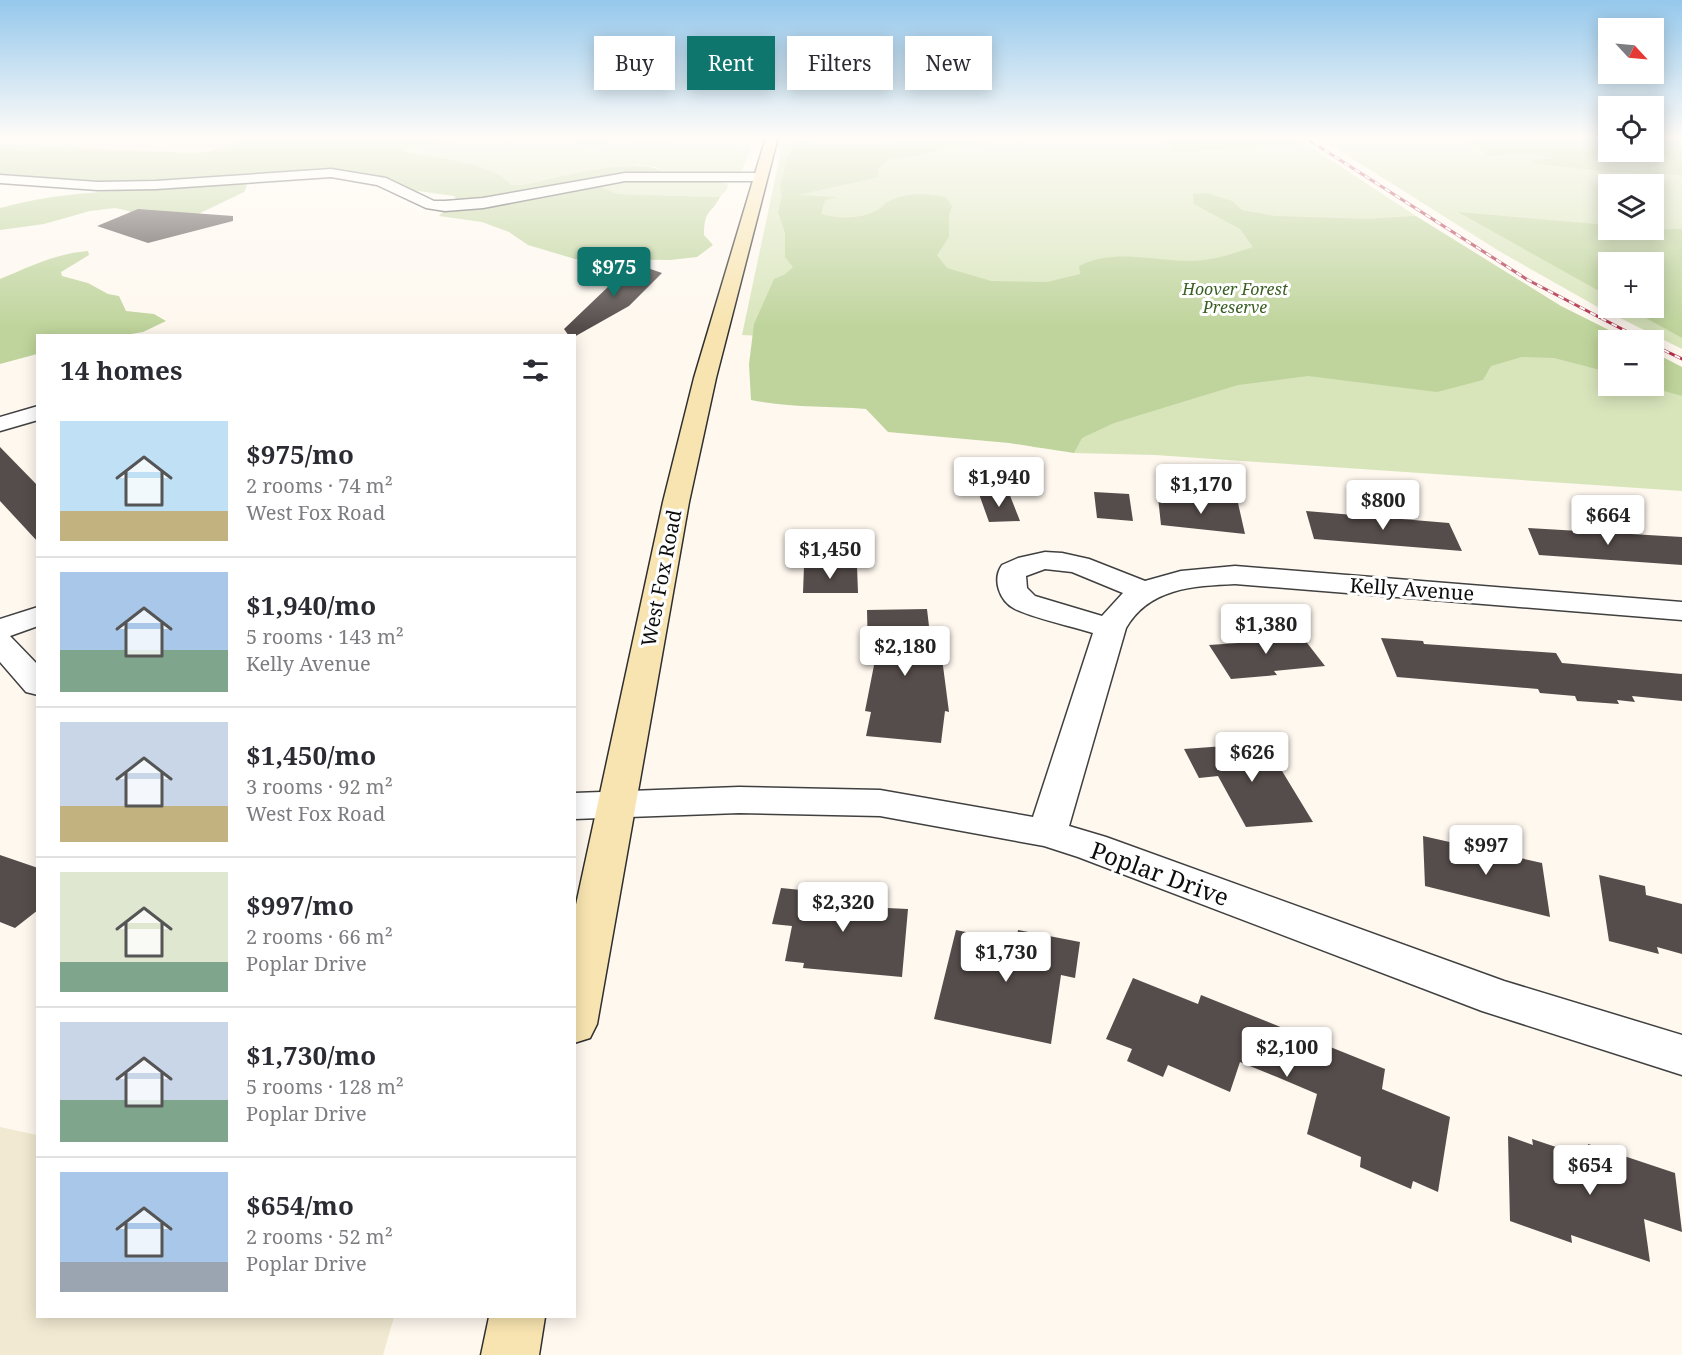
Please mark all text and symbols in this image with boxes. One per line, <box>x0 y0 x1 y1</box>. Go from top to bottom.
north arrow <box>1598 18 1664 84</box>
map controls <box>1598 18 1664 396</box>
chip: Buy <box>594 36 675 90</box>
chip: Rent <box>687 36 775 90</box>
chip: Filters <box>787 36 893 90</box>
chip: New <box>905 36 992 90</box>
button: locate <box>1598 96 1664 162</box>
button: layers <box>1598 174 1664 240</box>
pin: $975 <box>578 247 650 298</box>
button: + <box>1598 252 1664 318</box>
text: $975 <box>591 253 637 280</box>
park label: Hoover Forest Preserve <box>1181 278 1288 318</box>
button: − <box>1598 330 1664 396</box>
text: 14 homes <box>60 352 182 388</box>
icon: filters <box>519 354 552 387</box>
text: $975/mo <box>246 436 354 472</box>
icon: home <box>108 445 180 517</box>
pin: $1,940 <box>950 457 1048 508</box>
text: $1,940 <box>968 463 1030 490</box>
pin: $1,170 <box>1152 464 1250 515</box>
text: $1,170 <box>1170 470 1232 497</box>
text: 2 rooms · 74 m² <box>246 472 393 499</box>
pin: $800 <box>1347 480 1419 531</box>
text: $800 <box>1360 486 1406 513</box>
pin: $664 <box>1572 495 1644 546</box>
text: West Fox Road <box>246 499 385 526</box>
text: $664 <box>1585 501 1631 528</box>
street label: West Fox Road <box>634 507 688 649</box>
pin: $1,450 <box>781 529 879 580</box>
text: $1,450 <box>799 535 861 562</box>
street label: Kelly Avenue <box>1349 571 1475 607</box>
text: $1,940/mo <box>246 587 376 623</box>
icon: home <box>108 596 180 668</box>
pin: $1,380 <box>1217 604 1315 655</box>
text: $1,380 <box>1235 610 1297 637</box>
text: 5 rooms · 143 m² <box>246 623 404 650</box>
pin: $2,180 <box>856 626 954 677</box>
text: $2,180 <box>874 632 936 659</box>
text: Kelly Avenue <box>246 650 371 677</box>
pin: $626 <box>1216 732 1288 783</box>
text: $1,450/mo <box>246 737 376 773</box>
text: $626 <box>1229 738 1275 765</box>
icon: home <box>108 746 180 818</box>
text: 3 rooms · 92 m² <box>246 773 393 800</box>
text: West Fox Road <box>246 800 385 827</box>
pin: $997 <box>1450 825 1522 876</box>
text: $997 <box>1463 831 1509 858</box>
street label: Poplar Drive <box>1086 833 1234 913</box>
pin: $2,320 <box>794 882 892 933</box>
text: $997/mo <box>246 887 354 923</box>
text: $2,320 <box>812 888 874 915</box>
icon: home <box>108 896 180 968</box>
text: 2 rooms · 66 m² <box>246 923 393 950</box>
pin: $1,730 <box>957 932 1055 983</box>
text: $1,730 <box>975 938 1037 965</box>
text: Poplar Drive <box>246 950 367 977</box>
pin: $2,100 <box>1238 1027 1336 1078</box>
text: $2,100 <box>1256 1033 1318 1060</box>
text: $1,730/mo <box>246 1037 376 1073</box>
icon: home <box>108 1046 180 1118</box>
text: 5 rooms · 128 m² <box>246 1073 404 1100</box>
text: Poplar Drive <box>246 1100 367 1127</box>
pin: $654 <box>1554 1145 1626 1196</box>
text: $654 <box>1567 1151 1613 1178</box>
text: $654/mo <box>246 1187 354 1223</box>
icon: home <box>108 1196 180 1268</box>
text: 2 rooms · 52 m² <box>246 1223 393 1250</box>
text: Poplar Drive <box>246 1250 367 1277</box>

